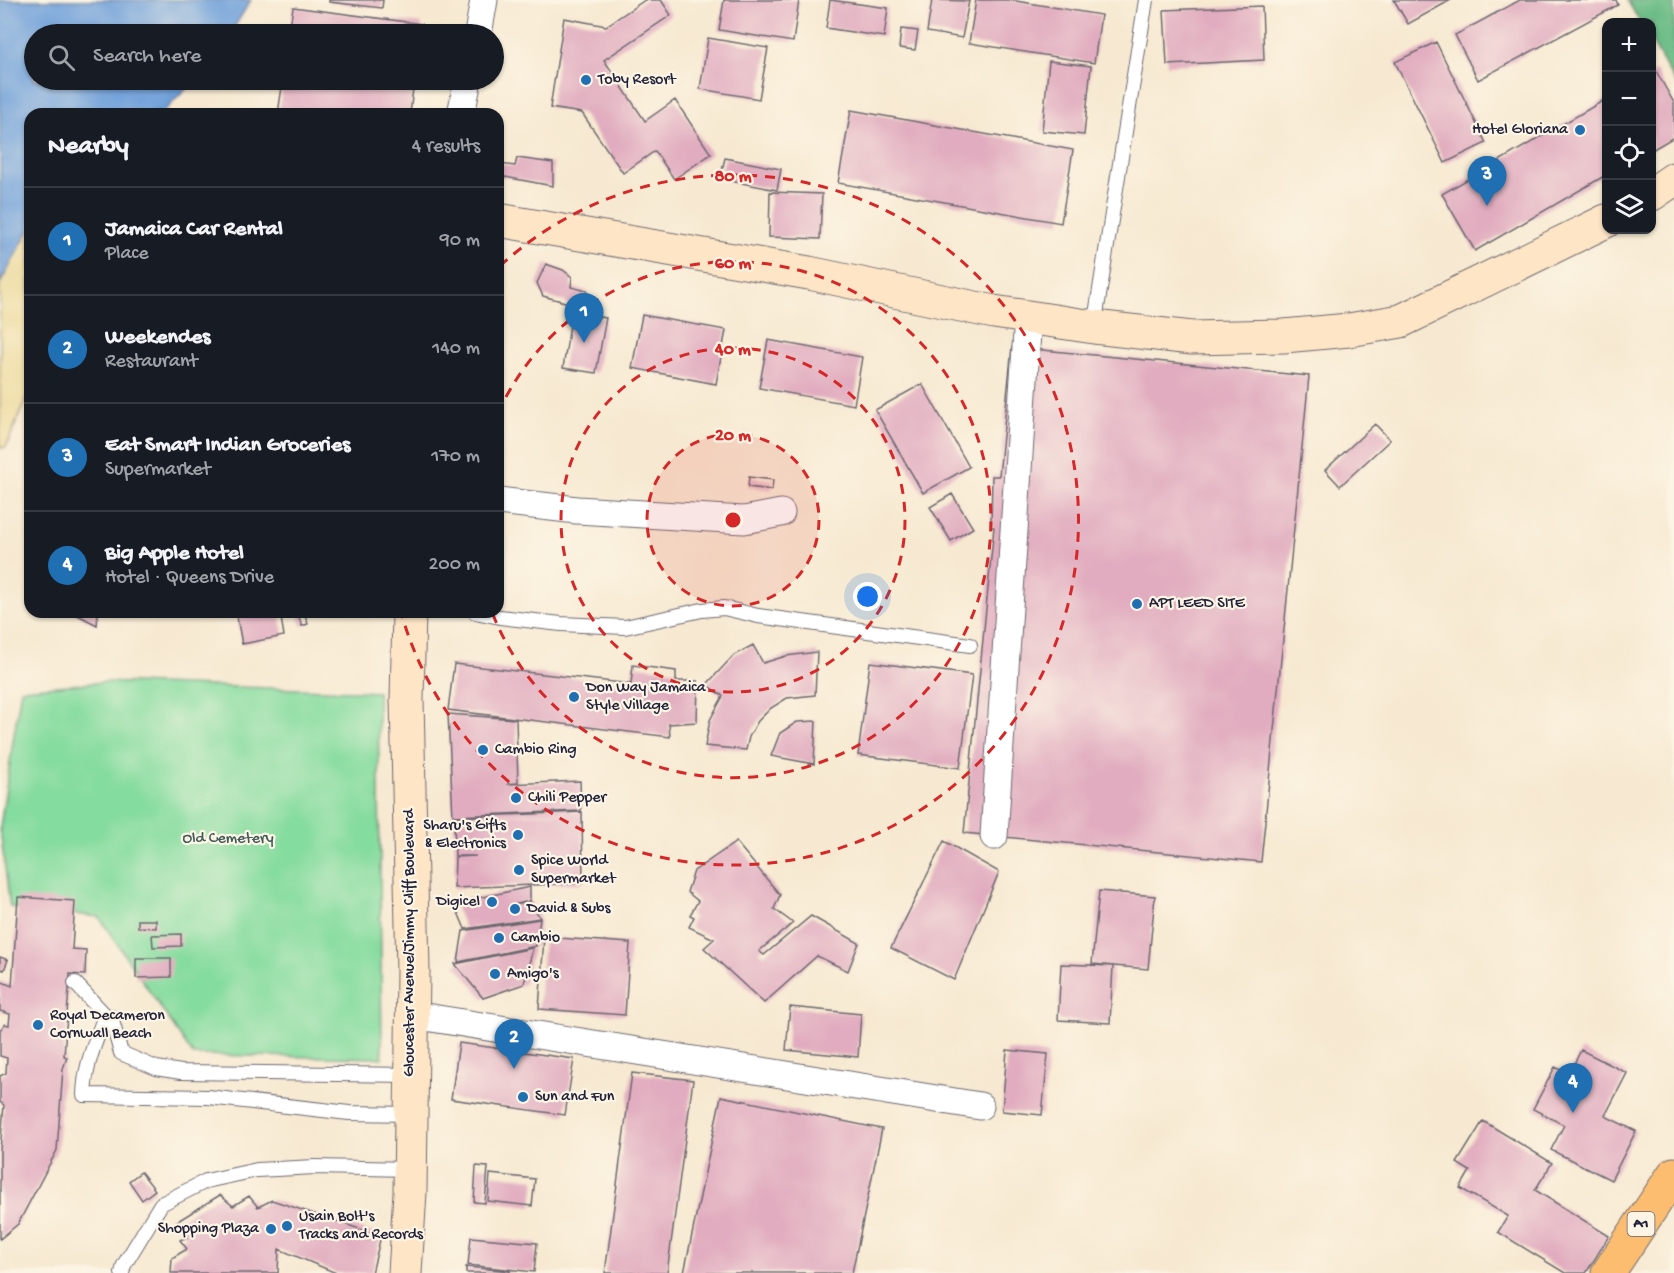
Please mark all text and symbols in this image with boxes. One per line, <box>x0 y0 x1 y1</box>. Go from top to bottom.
map controls <box>1602 18 1656 234</box>
button: + <box>1602 18 1656 72</box>
search box <box>24 24 504 90</box>
icon: search <box>45 41 78 74</box>
text: Search here <box>93 44 201 70</box>
place label: Toby Resort <box>597 71 677 90</box>
button: − <box>1602 72 1656 126</box>
marker: Toby Resort <box>579 73 593 87</box>
place label: Hotel Gloriana <box>1472 121 1569 140</box>
marker: Hotel Gloriana <box>1573 123 1587 137</box>
button: locate <box>1602 126 1656 180</box>
text: Nearby <box>48 132 129 163</box>
text: 4 results <box>412 136 480 159</box>
pin: 3 <box>1468 156 1506 206</box>
text: 80 m <box>714 167 752 188</box>
button: layers <box>1602 180 1656 234</box>
text: Jamaica Car Rental <box>105 217 283 243</box>
text: 1 <box>63 230 72 253</box>
text: 90 m <box>440 230 480 253</box>
text: Place <box>105 243 149 266</box>
text: 60 m <box>715 254 751 275</box>
pin: 1 <box>564 294 604 343</box>
text: Weekendes <box>105 325 210 351</box>
text: 2 <box>63 338 72 361</box>
text: 140 m <box>432 338 480 361</box>
text: 40 m <box>714 340 751 361</box>
text: Restaurant <box>105 351 198 374</box>
text: 20 m <box>715 426 751 447</box>
text: Eat Smart Indian Groceries <box>105 433 350 459</box>
text: 3 <box>62 446 73 469</box>
text: 170 m <box>431 446 480 469</box>
text: Supermarket <box>105 459 211 482</box>
centre of rings <box>723 510 743 530</box>
text: Big Apple Hotel <box>105 541 244 567</box>
text: 4 <box>63 554 72 577</box>
text: 200 m <box>429 554 480 577</box>
text: Hotel · Queens Drive <box>105 567 274 590</box>
your location <box>853 582 882 611</box>
place label: APT LEED SITE <box>1149 595 1246 614</box>
marker: APT LEED SITE <box>1130 597 1144 611</box>
place label: Don Way Jamaica Style Village <box>585 679 707 716</box>
marker: Don Way Jamaica Style Village <box>567 690 581 704</box>
place label: Cambio Ring <box>495 741 576 760</box>
marker: Cambio Ring <box>476 743 490 757</box>
place label: Chili Pepper <box>528 789 608 808</box>
marker: Chili Pepper <box>509 791 523 805</box>
street label: Gloucester Avenue/Jimmy Cliff Boulevard <box>401 808 420 1077</box>
place label: Sharu's Gifts & Electronics <box>423 817 507 854</box>
marker: Sharu's Gifts & Electronics <box>511 828 525 842</box>
park label: Old Cemetery <box>182 830 274 849</box>
place label: Spice World Supermarket <box>531 852 617 889</box>
marker: Spice World Supermarket <box>512 863 526 877</box>
place label: Digicel <box>435 893 480 912</box>
marker: Digicel <box>485 895 499 909</box>
place label: David & Subs <box>526 900 612 919</box>
marker: David & Subs <box>508 902 522 916</box>
place label: Cambio <box>511 929 560 948</box>
marker: Cambio <box>492 931 506 945</box>
place label: Amigo's <box>507 965 560 984</box>
marker: Amigo's <box>488 967 502 981</box>
place label: Royal Decameron Cornwall Beach <box>50 1007 165 1044</box>
marker: Royal Decameron Cornwall Beach <box>31 1018 45 1032</box>
pin: 2 <box>494 1020 534 1069</box>
pin: 4 <box>1554 1064 1592 1113</box>
place label: Sun and Fun <box>535 1088 615 1107</box>
marker: Sun and Fun <box>516 1090 530 1104</box>
place label: Usain Bolt's Tracks and Records <box>298 1208 424 1245</box>
road number: A1 <box>1628 1212 1654 1236</box>
marker: Usain Bolt's Tracks and Records <box>280 1219 294 1233</box>
place label: Shopping Plaza <box>158 1220 260 1239</box>
marker: Shopping Plaza <box>264 1222 278 1236</box>

